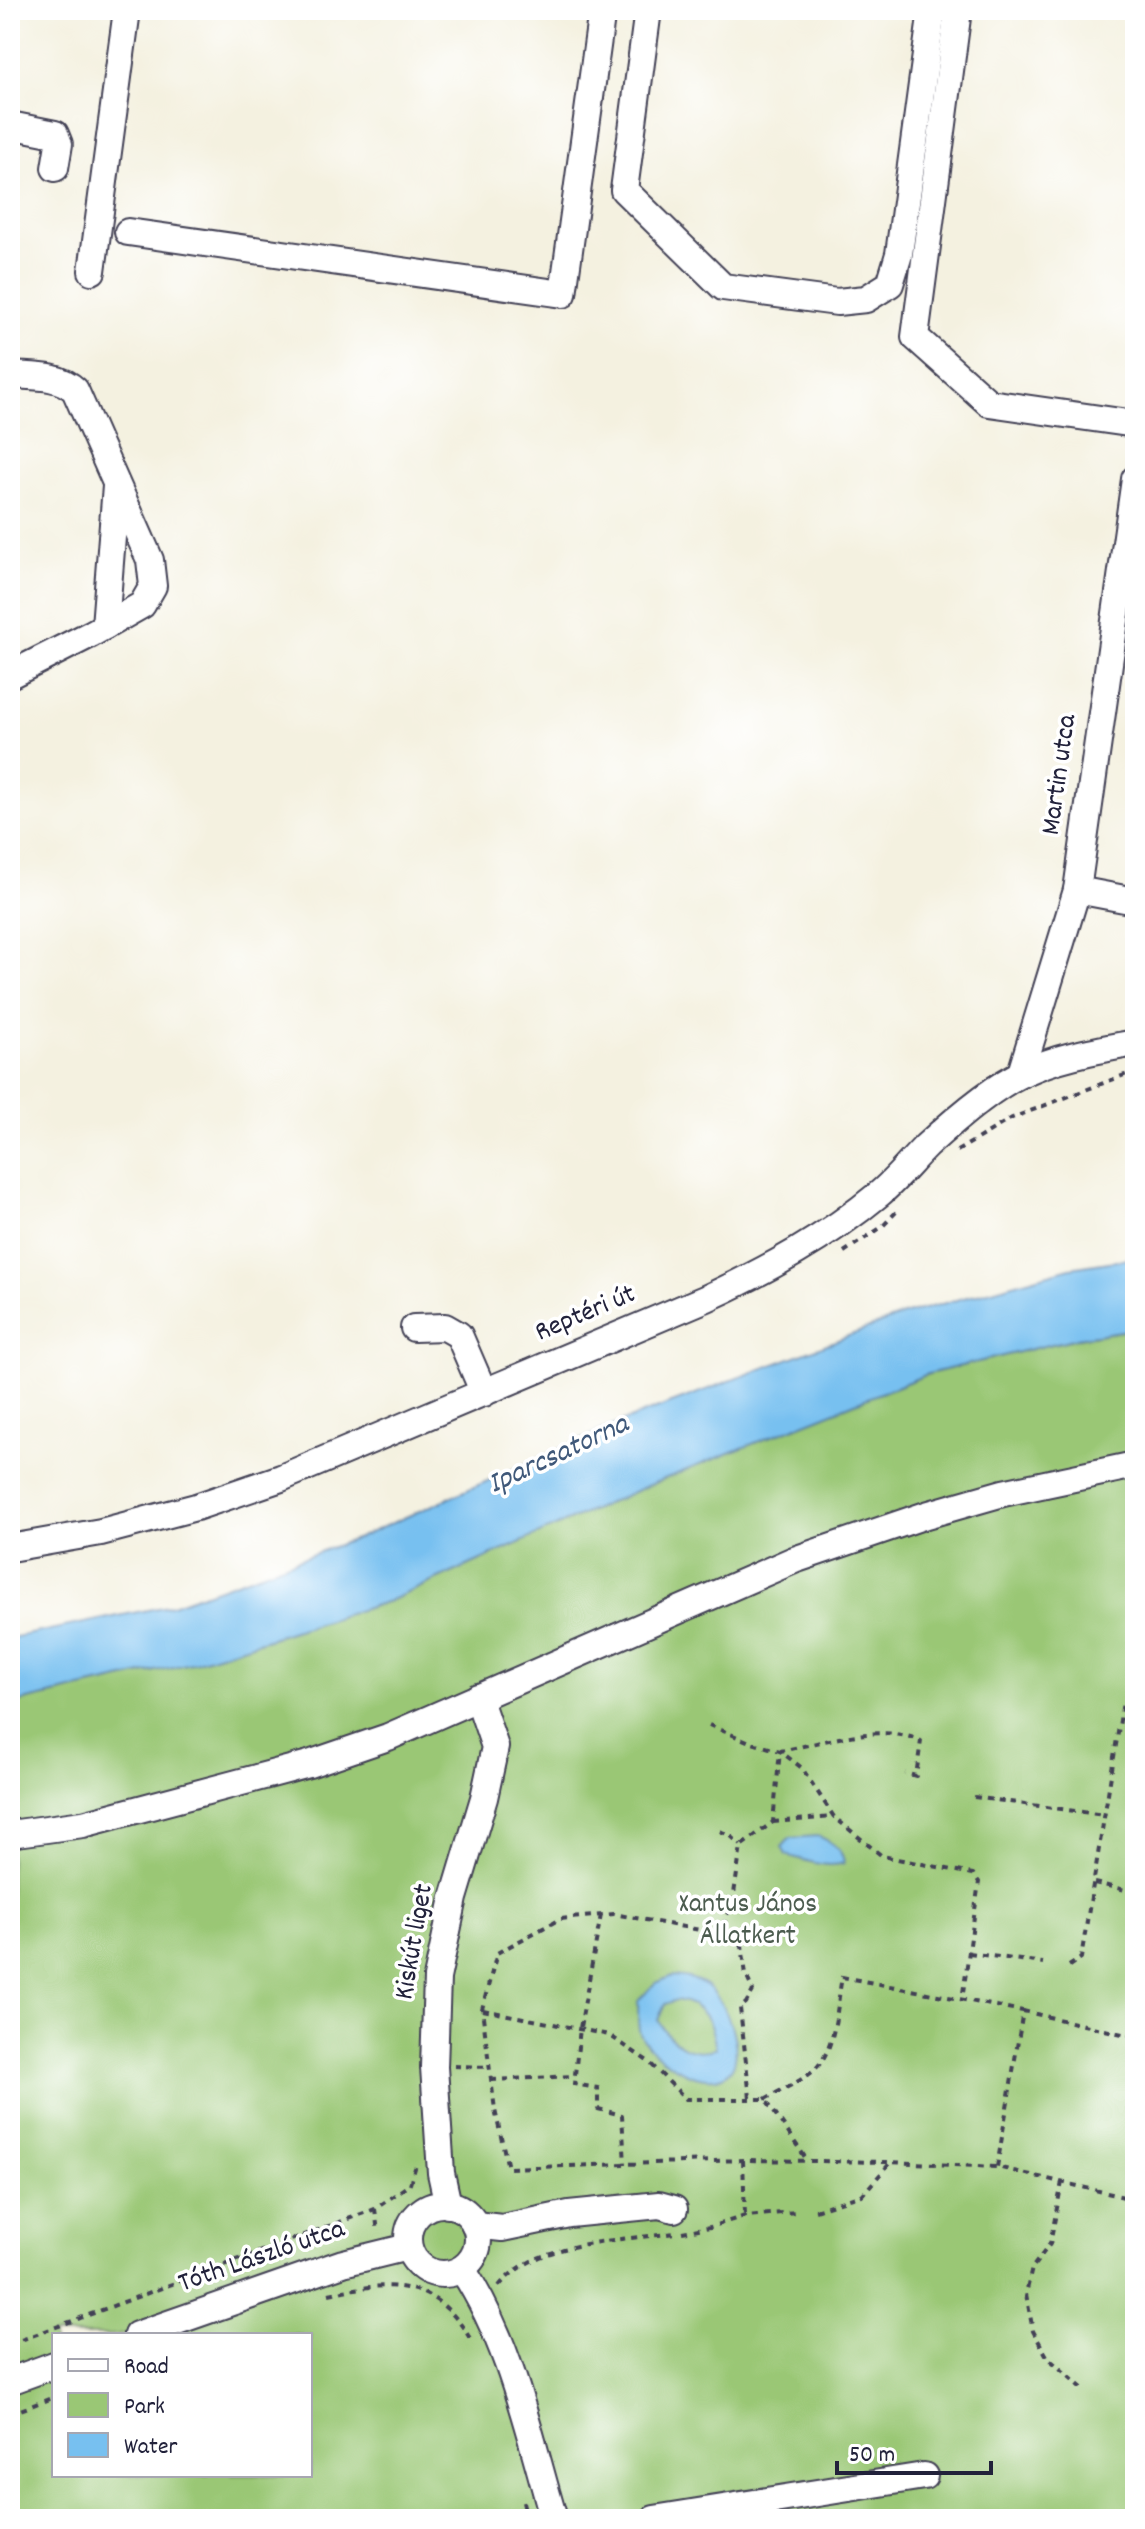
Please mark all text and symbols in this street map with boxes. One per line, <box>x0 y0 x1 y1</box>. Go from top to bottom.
street label: Martin utca <box>1033 711 1089 838</box>
street label: Reptéri út <box>530 1276 642 1354</box>
water label: Iparcsatorna <box>482 1404 638 1507</box>
street label: Kiskút liget <box>386 1881 446 2003</box>
park label: Xantus János Állatkert <box>679 1886 817 1958</box>
street label: Tóth László utca <box>174 2211 351 2305</box>
legend <box>52 2333 312 2477</box>
text: Road <box>124 2351 169 2385</box>
text: Park <box>124 2391 165 2425</box>
scale bar <box>837 2425 991 2475</box>
text: Water <box>124 2431 177 2465</box>
text: 50 m <box>849 2439 895 2473</box>

